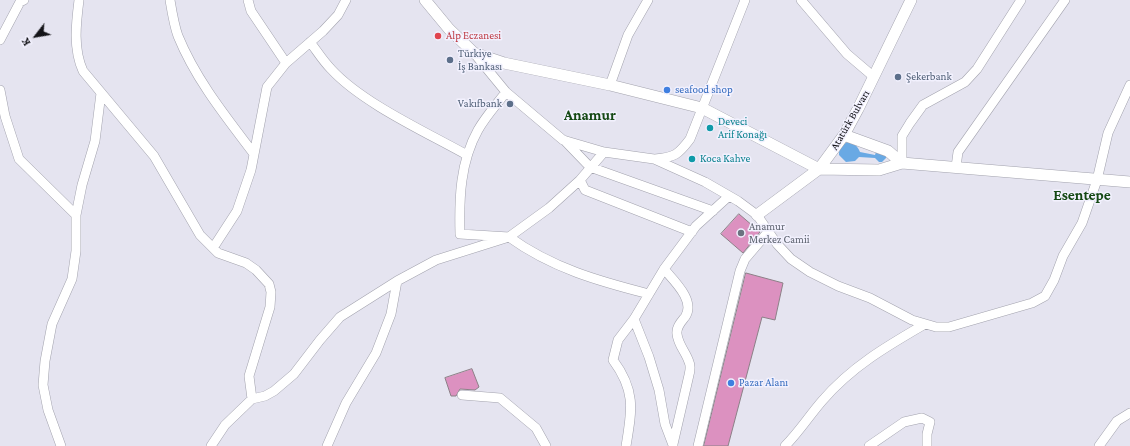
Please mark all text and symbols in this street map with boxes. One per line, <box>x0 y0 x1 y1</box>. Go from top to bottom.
north arrow <box>16 16 56 56</box>
place label: Alp Eczanesi <box>446 29 501 43</box>
marker: Alp Eczanesi <box>433 31 443 41</box>
text: K <box>19 36 33 48</box>
place label: Türkiye İş Bankası <box>458 47 502 73</box>
marker: Türkiye İş Bankası <box>445 55 455 65</box>
place label: Şekerbank <box>906 70 952 84</box>
marker: Şekerbank <box>893 72 903 82</box>
place label: seafood shop <box>675 83 733 97</box>
marker: seafood shop <box>662 85 672 95</box>
street label: Atatürk Bulvarı <box>828 88 872 152</box>
place label: Vakıfbank <box>458 97 502 111</box>
marker: Vakıfbank <box>505 99 515 109</box>
district label: Anamur <box>564 106 616 124</box>
place label: Deveci Arif Konağı <box>718 115 767 141</box>
marker: Deveci Arif Konağı <box>705 123 715 133</box>
place label: Koca Kahve <box>700 152 750 166</box>
marker: Koca Kahve <box>687 154 697 164</box>
district label: Esentepe <box>1053 186 1111 204</box>
place label: Anamur Merkez Camii <box>749 220 810 246</box>
marker: Anamur Merkez Camii <box>736 228 746 238</box>
place label: Pazar Alanı <box>739 376 788 390</box>
marker: Pazar Alanı <box>726 378 736 388</box>

